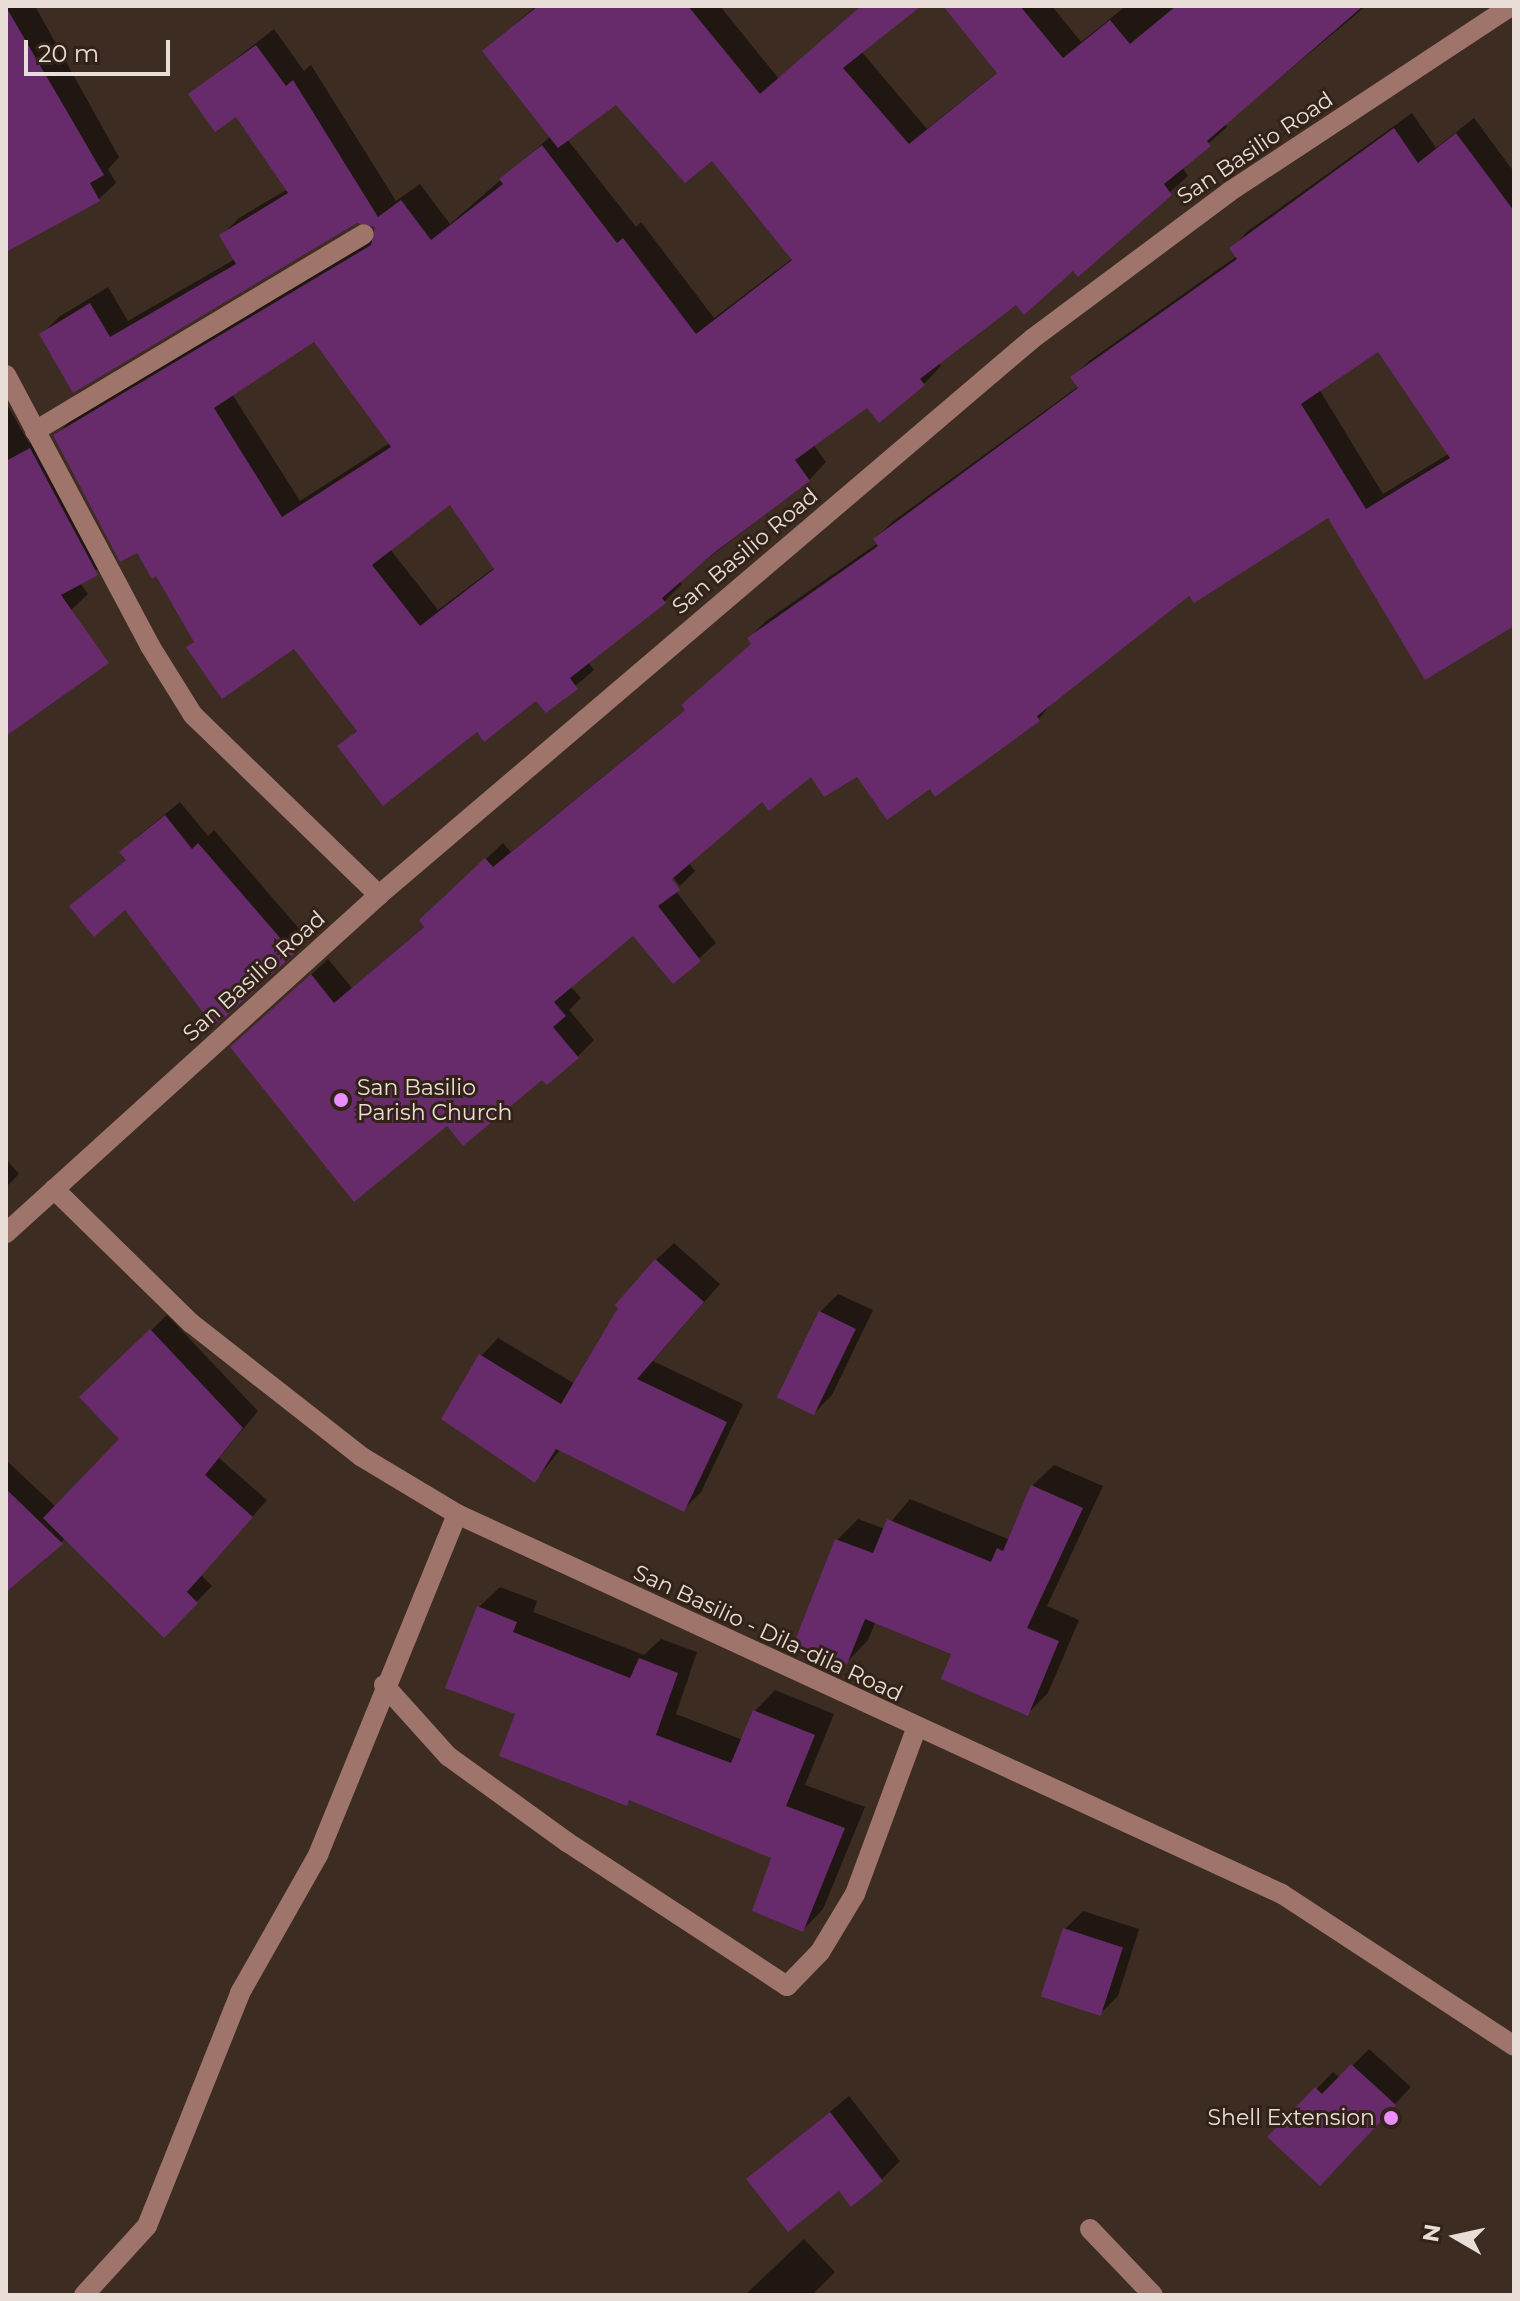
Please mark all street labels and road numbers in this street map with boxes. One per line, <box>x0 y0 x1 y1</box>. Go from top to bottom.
street label: San Basilio Road <box>1172 86 1338 210</box>
street label: San Basilio Road <box>667 482 823 620</box>
street label: San Basilio Road <box>177 905 331 1047</box>
street label: San Basilio - Dila-dila Road <box>629 1559 907 1707</box>

